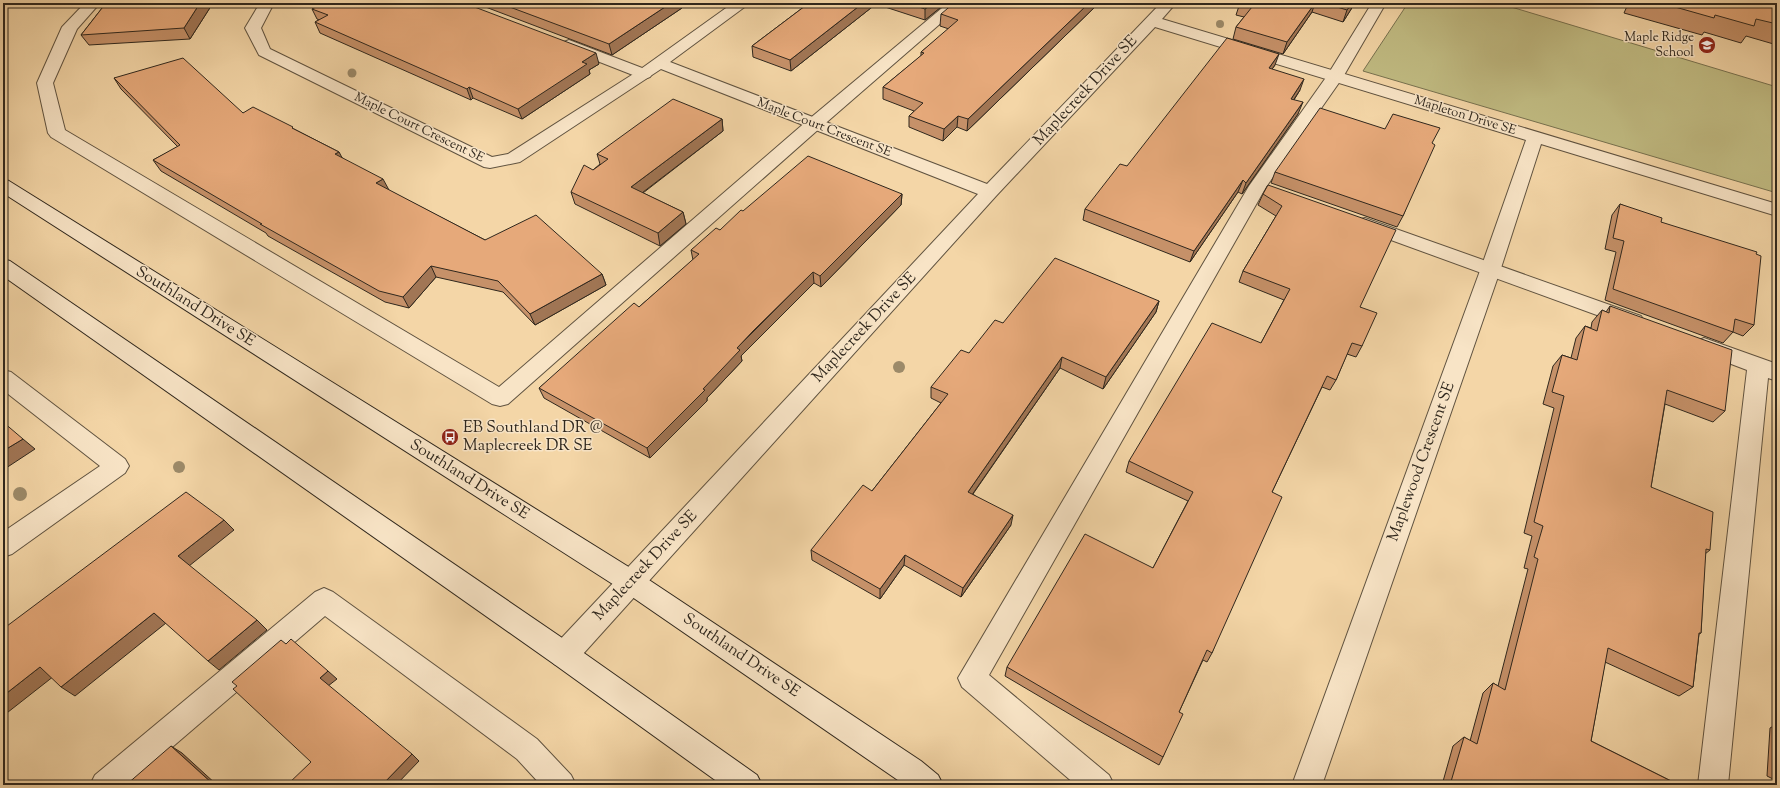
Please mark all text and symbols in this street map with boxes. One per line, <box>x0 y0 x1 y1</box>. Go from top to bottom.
place label: Maple Ridge School <box>1624 29 1694 62</box>
street label: Maplecreek Drive SE <box>1029 30 1144 151</box>
school or university icon: Maple Ridge School <box>1697 35 1717 55</box>
street label: Maple Court Crescent SE <box>351 89 487 167</box>
street label: Mapleton Drive SE <box>1412 92 1519 140</box>
street label: Maple Court Crescent SE <box>754 94 894 162</box>
street label: Southland Drive SE <box>131 261 259 353</box>
street label: Maplecreek Drive SE <box>808 267 923 388</box>
street label: Maplewood Crescent SE <box>1382 379 1462 545</box>
place label: EB Southland DR @ Maplecreek DR SE <box>463 417 603 458</box>
bus stop icon: EB Southland DR @ Maplecreek DR SE <box>440 427 460 447</box>
street label: Southland Drive SE <box>405 434 533 526</box>
street label: Maplecreek Drive SE <box>589 505 704 626</box>
street label: Southland Drive SE <box>678 608 805 704</box>

